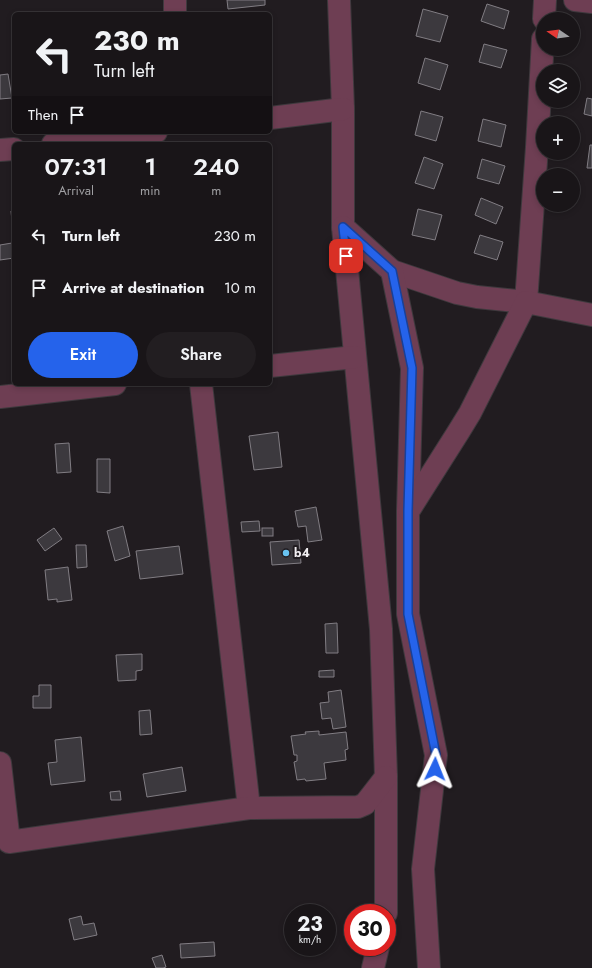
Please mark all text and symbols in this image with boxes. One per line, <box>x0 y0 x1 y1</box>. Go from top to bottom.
north arrow <box>536 12 580 56</box>
map controls <box>536 12 580 212</box>
text: 230 m <box>94 20 180 61</box>
icon: left <box>28 28 80 80</box>
text: Turn left <box>94 58 154 84</box>
button: layers <box>536 64 580 108</box>
text: Then <box>28 104 58 126</box>
icon: arrive <box>66 104 88 126</box>
button: + <box>536 116 580 160</box>
text: 07:31 <box>45 149 108 184</box>
text: 1 <box>144 149 156 184</box>
text: 240 <box>193 149 239 184</box>
button: − <box>536 168 580 212</box>
text: Arrival <box>58 181 94 200</box>
text: min <box>140 181 160 200</box>
text: m <box>211 181 221 200</box>
icon: left <box>28 225 50 247</box>
text: Turn left <box>62 225 120 247</box>
text: 230 m <box>214 225 256 247</box>
pin <box>329 239 363 273</box>
icon: arrive <box>335 245 357 267</box>
icon: arrive <box>28 277 50 299</box>
text: Arrive at destination <box>62 277 204 299</box>
text: 10 m <box>224 277 256 299</box>
button: Exit <box>28 332 138 378</box>
button: Share <box>146 332 256 378</box>
place label: b4 <box>294 544 310 562</box>
marker: b4 <box>281 548 291 558</box>
position arrow <box>414 748 456 790</box>
speed limit sign: 30 <box>344 904 396 956</box>
text: 23 <box>297 910 323 939</box>
text: km/h <box>299 932 321 947</box>

